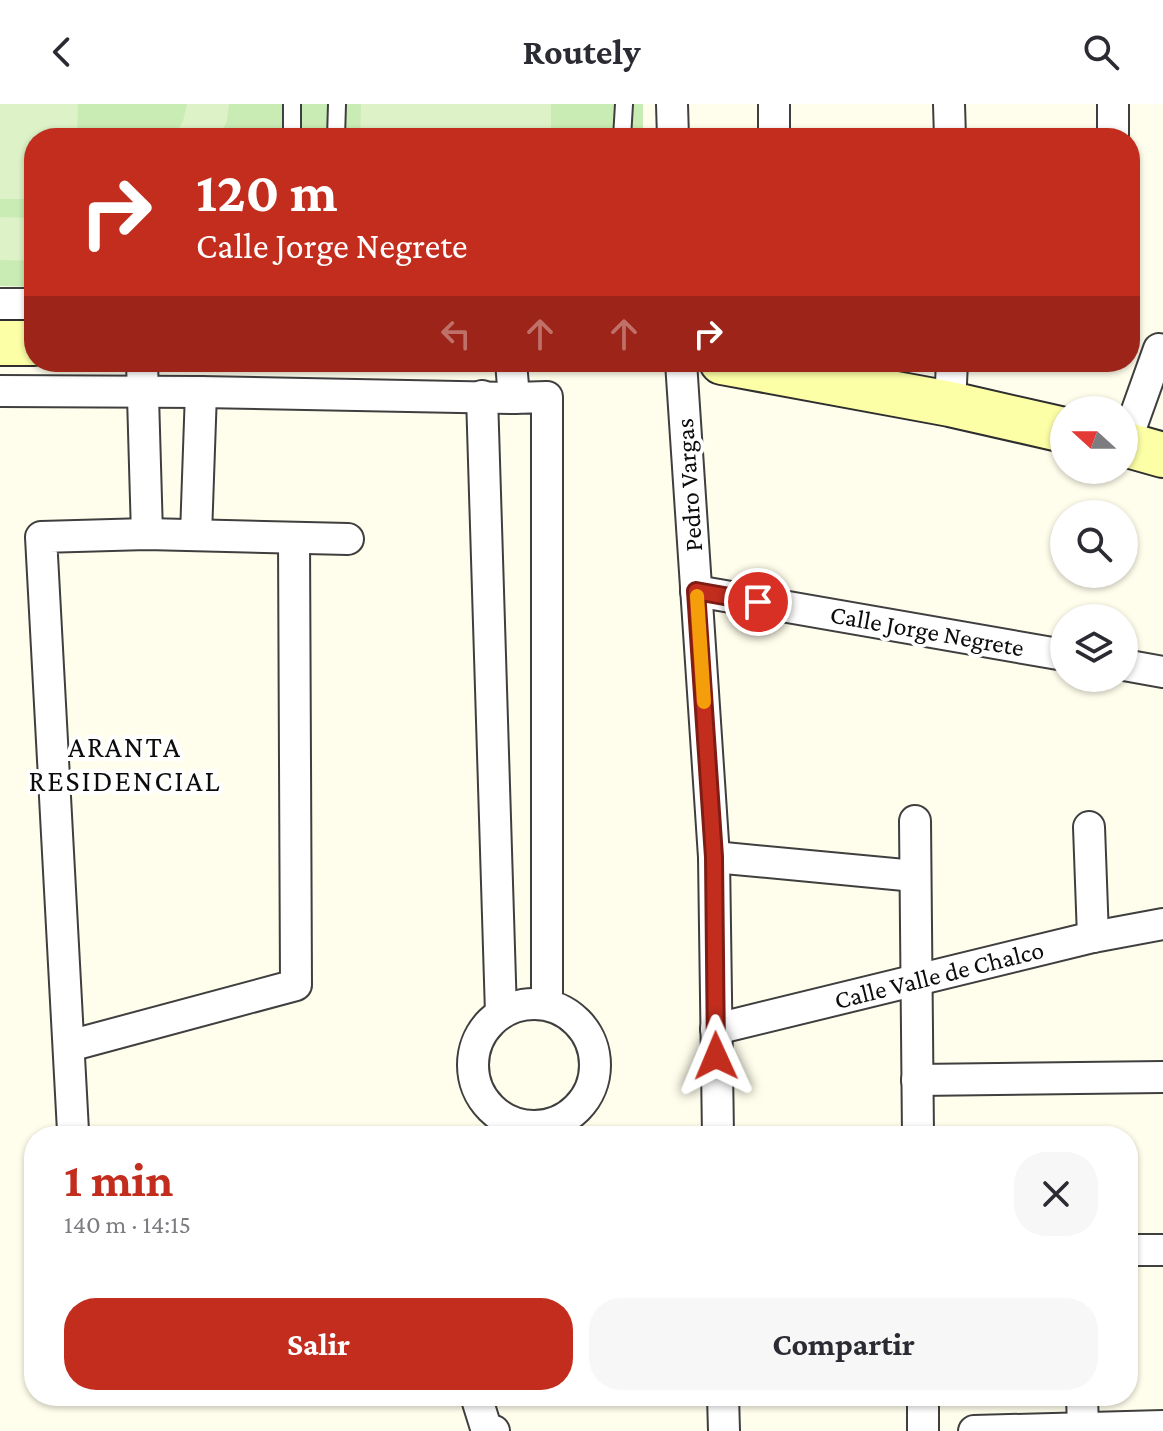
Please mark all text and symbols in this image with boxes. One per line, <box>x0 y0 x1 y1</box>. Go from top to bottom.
icon: back <box>40 30 84 74</box>
icon: search <box>1079 30 1123 74</box>
text: Routely <box>523 32 640 72</box>
icon: right <box>64 160 168 264</box>
text: 120 m <box>196 161 338 223</box>
text: Calle Jorge Negrete <box>196 226 468 266</box>
icon: left <box>434 312 478 356</box>
icon: ahead <box>518 312 562 356</box>
icon: ahead <box>602 312 646 356</box>
icon: right <box>686 312 730 356</box>
north arrow <box>1050 396 1138 484</box>
map controls <box>1050 396 1138 692</box>
street label: Pedro Vargas <box>670 418 708 552</box>
button: search <box>1050 500 1138 588</box>
pin <box>724 568 792 636</box>
icon: arrive <box>736 580 780 624</box>
street label: Calle Jorge Negrete <box>828 600 1026 662</box>
button: layers <box>1050 604 1138 692</box>
district label: ARANTA RESIDENCIAL <box>29 730 221 797</box>
street label: Calle Valle de Chalco <box>831 935 1047 1015</box>
position arrow <box>674 1014 758 1098</box>
button: close <box>1014 1152 1098 1236</box>
text: 1 min <box>64 1153 173 1206</box>
text: 140 m · 14:15 <box>64 1210 191 1239</box>
button: Salir <box>64 1298 573 1390</box>
button: Compartir <box>589 1298 1098 1390</box>

